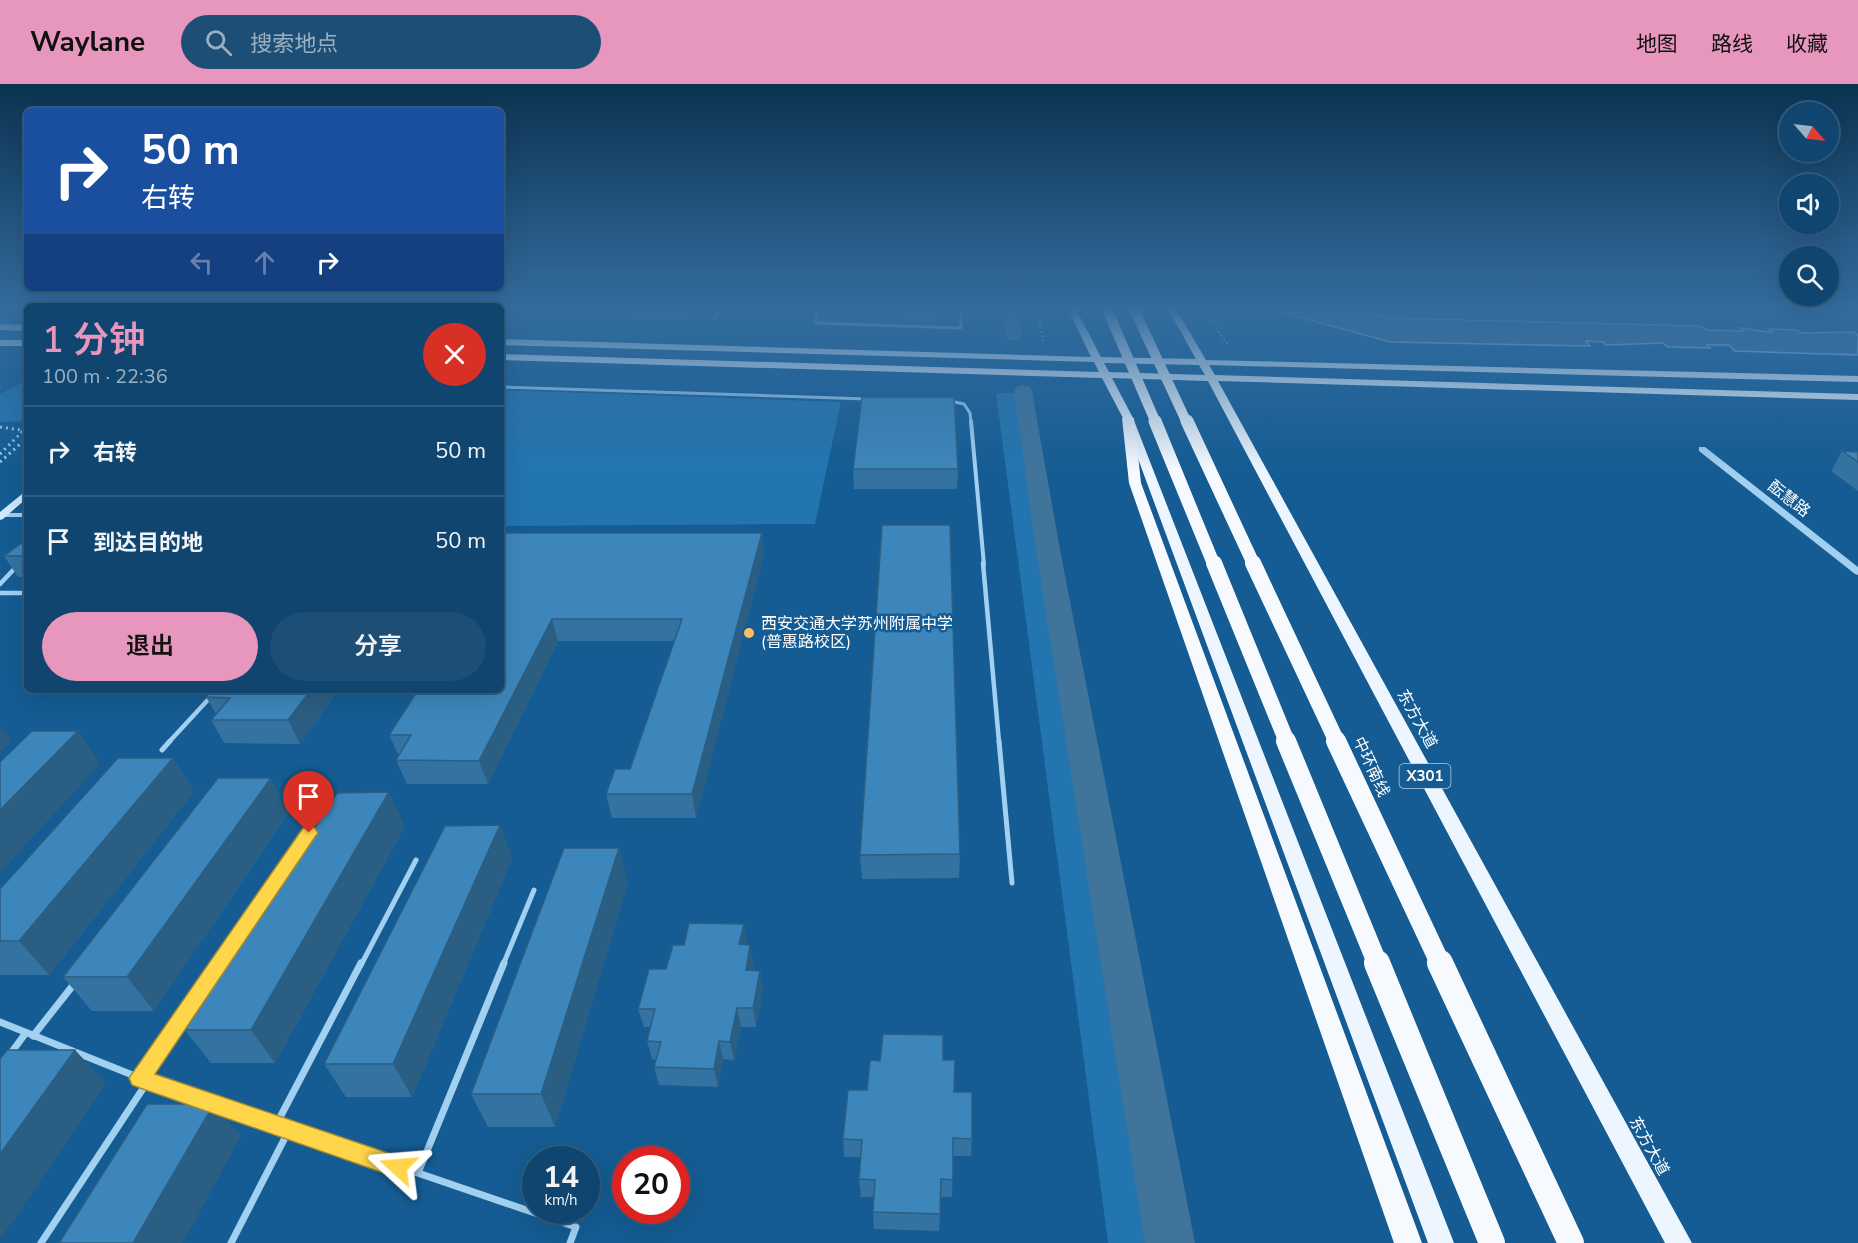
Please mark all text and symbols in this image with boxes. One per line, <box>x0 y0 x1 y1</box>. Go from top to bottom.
search box <box>181 15 601 69</box>
text: Waylane <box>30 23 145 61</box>
icon: search <box>202 26 235 59</box>
text: 搜索地点 <box>250 29 338 59</box>
text: 地图 <box>1636 30 1678 58</box>
text: 路线 <box>1711 30 1753 58</box>
text: 收藏 <box>1786 30 1828 58</box>
north arrow <box>1779 102 1839 162</box>
map controls <box>1779 102 1839 306</box>
text: 50 m <box>141 122 240 179</box>
icon: right <box>42 132 120 210</box>
button: sound <box>1779 174 1839 234</box>
text: 右转 <box>141 180 195 217</box>
icon: left <box>185 246 218 279</box>
icon: ahead <box>248 246 281 279</box>
icon: right <box>311 246 344 279</box>
button: search <box>1779 246 1839 306</box>
text: 1 分钟 <box>42 316 145 365</box>
button: close <box>423 323 486 386</box>
text: 100 m · 22:36 <box>42 363 168 390</box>
icon: right <box>42 435 75 468</box>
text: 50 m <box>435 436 486 466</box>
text: 右转 <box>93 438 137 468</box>
street label: 酝慧路 <box>1763 476 1815 522</box>
icon: arrive <box>42 525 75 558</box>
text: 50 m <box>435 526 486 556</box>
text: 到达目的地 <box>93 528 203 558</box>
button: 退出 <box>42 612 258 681</box>
button: 分享 <box>270 612 486 681</box>
place label: 西安交通大学苏州附属中学 (普惠路校区) <box>761 613 953 653</box>
marker: 西安交通大学苏州附属中学 (普惠路校区) <box>742 626 756 640</box>
street label: 东方大道 <box>1392 686 1442 752</box>
street label: 中环南线 <box>1348 733 1394 801</box>
road number: X301 <box>1400 764 1450 788</box>
pin <box>283 771 334 833</box>
icon: arrive <box>292 780 325 813</box>
street label: 东方大道 <box>1624 1113 1674 1179</box>
position arrow <box>366 1135 430 1199</box>
speed limit sign: 20 <box>612 1146 690 1224</box>
text: 14 <box>543 1157 579 1198</box>
text: km/h <box>544 1190 578 1210</box>

